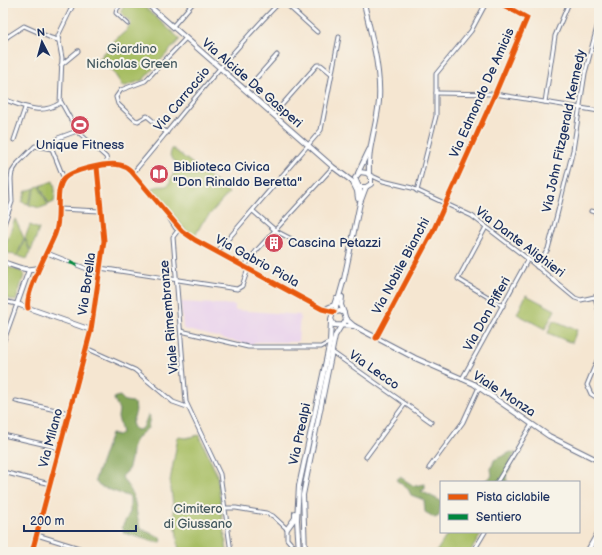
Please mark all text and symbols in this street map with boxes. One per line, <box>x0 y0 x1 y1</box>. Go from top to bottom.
north arrow <box>22 22 62 62</box>
street label: Via Edmondo De Amicis <box>446 25 518 160</box>
text: N <box>36 26 46 39</box>
street label: Via Alcide De Gasperi <box>198 35 306 131</box>
park label: Giardino Nicholas Green <box>86 41 178 72</box>
street label: Via John Fitzgerald Kennedy <box>539 48 589 214</box>
street label: Via Carroccio <box>150 63 214 135</box>
sports icon: Unique Fitness <box>69 114 91 136</box>
place label: Unique Fitness <box>36 137 125 153</box>
place label: Biblioteca Civica "Don Rinaldo Beretta" <box>173 159 302 190</box>
library icon: Biblioteca Civica "Don Rinaldo Beretta" <box>148 163 170 185</box>
street label: Via Dante Alighieri <box>472 203 568 281</box>
street label: Via Nobile Bianchi <box>369 215 433 317</box>
street label: Via Gabrio Piola <box>212 231 302 291</box>
building icon: Cascina Petazzi <box>263 232 285 254</box>
place label: Cascina Petazzi <box>288 235 381 251</box>
street label: Via Borella <box>75 251 99 317</box>
street label: Viale Rimembranze <box>156 259 182 375</box>
street label: Via Don Pifferi <box>460 274 514 354</box>
street label: Via Lecco <box>346 347 402 393</box>
street label: Viale Monza <box>470 368 538 420</box>
street label: Via Prealpi <box>286 401 314 467</box>
street label: Via Milano <box>35 406 67 470</box>
legend <box>440 481 580 533</box>
text: Pista ciclabile <box>476 490 550 505</box>
park label: Cimitero di Giussano <box>164 501 232 532</box>
scale bar <box>24 507 136 533</box>
text: Sentiero <box>476 510 522 525</box>
text: 200 m <box>30 514 64 529</box>

